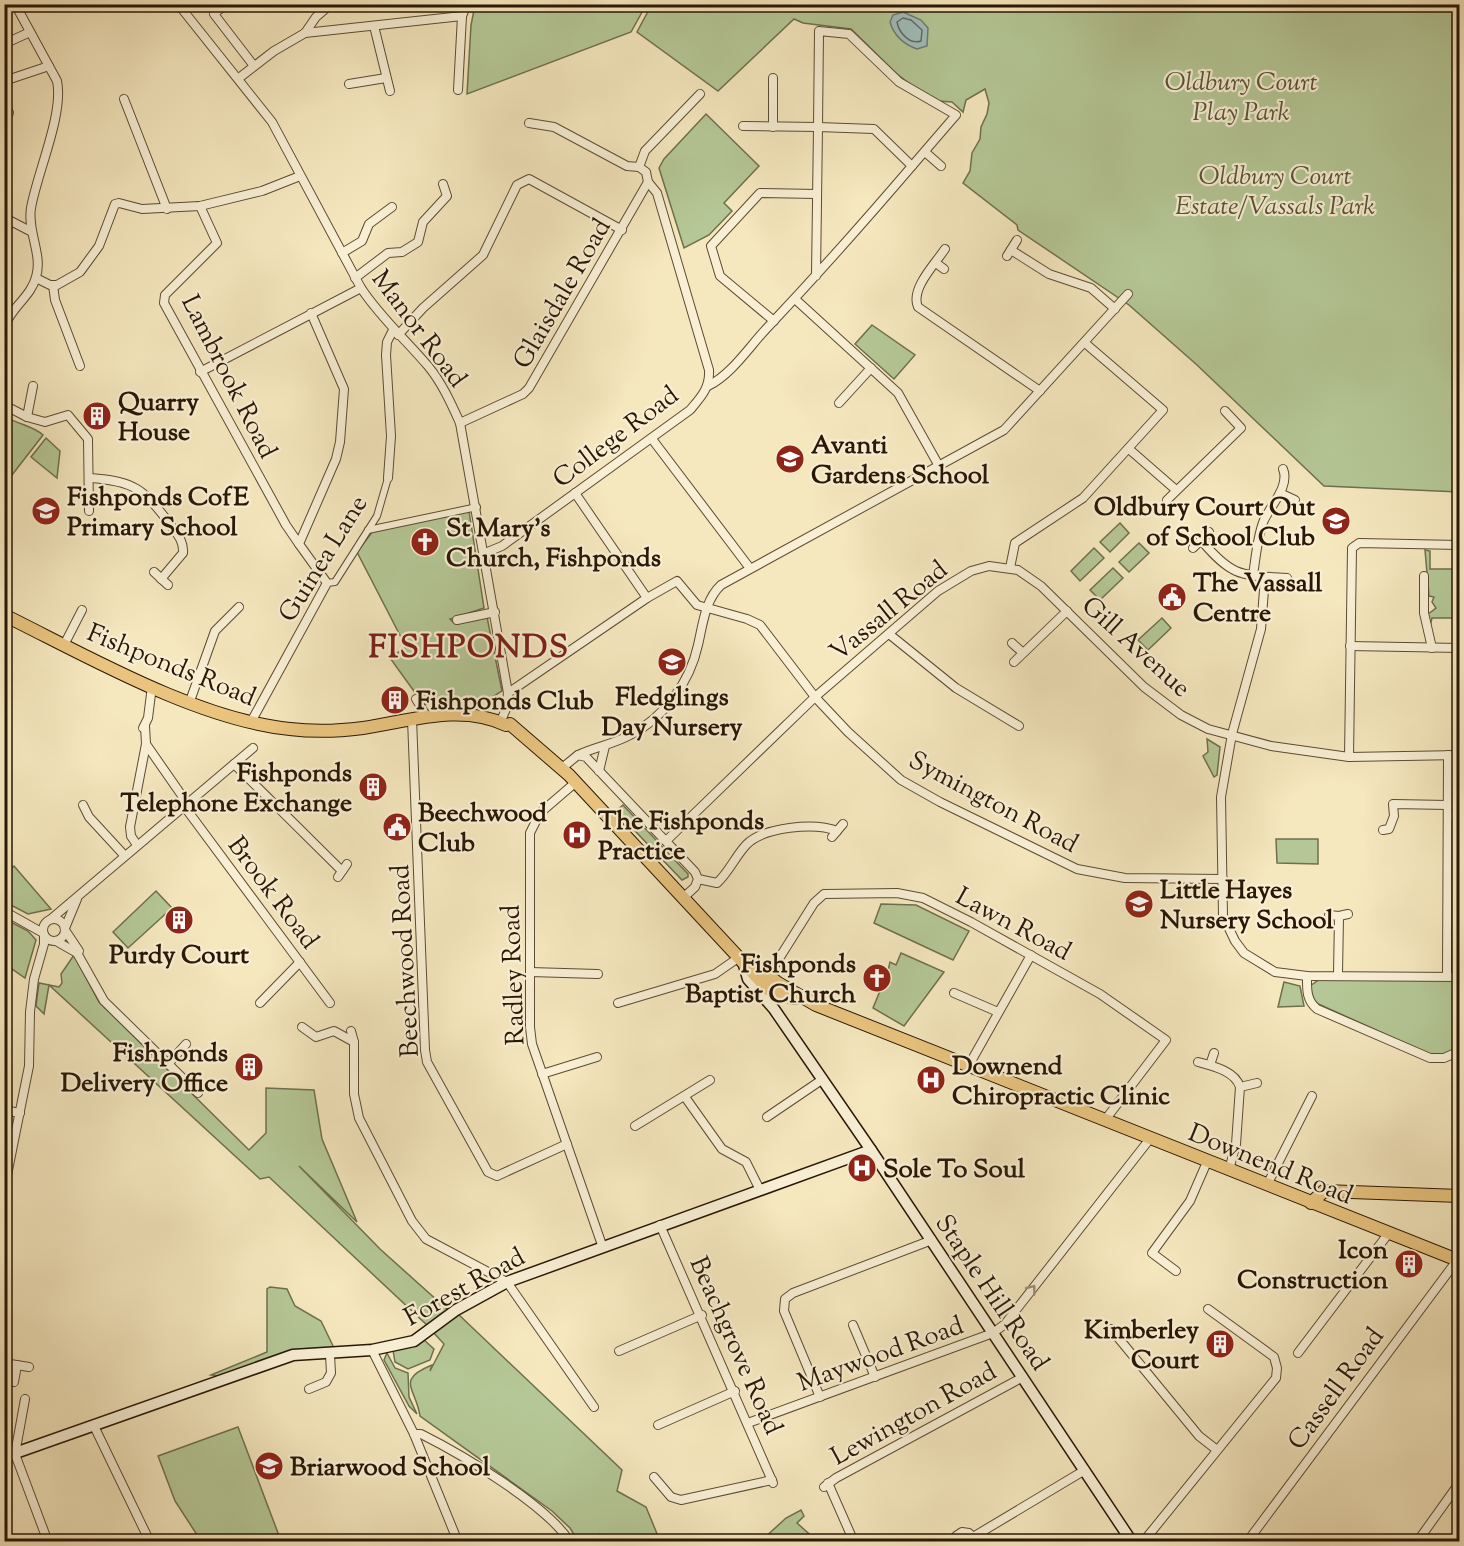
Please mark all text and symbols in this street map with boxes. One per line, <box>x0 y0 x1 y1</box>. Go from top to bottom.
park label: Oldbury Court Play Park <box>1165 65 1318 132</box>
park label: Oldbury Court Estate/Vassals Park <box>1175 159 1375 226</box>
street label: Glaisdale Road <box>505 212 621 376</box>
street label: Manor Road <box>361 263 475 396</box>
street label: Lambrook Road <box>171 289 285 466</box>
street label: College Road <box>546 378 688 498</box>
place label: Quarry House <box>118 385 199 452</box>
building icon: Quarry House <box>81 400 113 432</box>
place label: Avanti Gardens School <box>811 428 990 495</box>
school or university icon: Avanti Gardens School <box>774 443 806 475</box>
place label: Fishponds CofE Primary School <box>67 480 249 547</box>
street label: Guinea Lane <box>270 489 378 630</box>
place label: Oldbury Court Out of School Club <box>1094 490 1315 557</box>
school or university icon: Fishponds CofE Primary School <box>30 495 62 527</box>
school or university icon: Oldbury Court Out of School Club <box>1320 505 1352 537</box>
place label: St Mary's Church, Fishponds <box>446 511 661 578</box>
church icon: St Mary's Church, Fishponds <box>409 526 441 558</box>
street label: Vassall Road <box>823 553 957 671</box>
place label: The Vassall Centre <box>1193 566 1323 633</box>
public building icon: The Vassall Centre <box>1156 581 1188 613</box>
street label: Gill Avenue <box>1073 589 1198 707</box>
street label: Fishponds Road <box>81 616 261 717</box>
district label: FISHPONDS <box>369 626 569 672</box>
school or university icon: Fledglings Day Nursery <box>656 646 688 678</box>
place label: Fledglings Day Nursery <box>601 680 743 747</box>
building icon: Fishponds Club <box>379 684 411 716</box>
place label: Fishponds Club <box>416 684 594 721</box>
street label: Symington Road <box>901 743 1085 864</box>
place label: Fishponds Telephone Exchange <box>121 756 352 823</box>
building icon: Fishponds Telephone Exchange <box>357 771 389 803</box>
place label: Beechwood Club <box>418 796 547 863</box>
place label: The Fishponds Practice <box>598 804 764 871</box>
public building icon: Beechwood Club <box>381 811 413 843</box>
hospital icon: The Fishponds Practice <box>561 819 593 851</box>
street label: Brook Road <box>217 829 327 958</box>
street label: Beechwood Road <box>383 863 430 1058</box>
place label: Little Hayes Nursery School <box>1160 873 1334 940</box>
street label: Lawn Road <box>948 879 1077 971</box>
school or university icon: Little Hayes Nursery School <box>1123 888 1155 920</box>
building icon: Purdy Court <box>163 904 195 936</box>
street label: Radley Road <box>494 904 535 1046</box>
place label: Purdy Court <box>109 938 249 975</box>
place label: Fishponds Baptist Church <box>685 947 857 1014</box>
church icon: Fishponds Baptist Church <box>861 962 893 994</box>
place label: Fishponds Delivery Office <box>61 1036 228 1103</box>
place label: Downend Chiropractic Clinic <box>952 1049 1170 1116</box>
building icon: Fishponds Delivery Office <box>233 1051 265 1083</box>
hospital icon: Downend Chiropractic Clinic <box>915 1064 947 1096</box>
street label: Downend Road <box>1182 1115 1358 1215</box>
hospital icon: Sole To Soul <box>846 1152 878 1184</box>
place label: Sole To Soul <box>883 1152 1026 1189</box>
street label: Staple Hill Road <box>925 1208 1057 1379</box>
place label: Icon Construction <box>1237 1233 1389 1300</box>
street label: Forest Road <box>398 1240 533 1337</box>
building icon: Icon Construction <box>1393 1248 1425 1280</box>
street label: Beachgrove Road <box>679 1251 791 1441</box>
one-way arrow <box>1024 1285 1035 1296</box>
street label: Maywood Road <box>793 1308 969 1403</box>
place label: Kimberley Court <box>1084 1313 1199 1380</box>
street label: Cassell Road <box>1280 1320 1394 1458</box>
building icon: Kimberley Court <box>1204 1328 1236 1360</box>
street label: Lewington Road <box>825 1354 1004 1476</box>
school or university icon: Briarwood School <box>253 1450 285 1482</box>
place label: Briarwood School <box>290 1450 491 1487</box>

